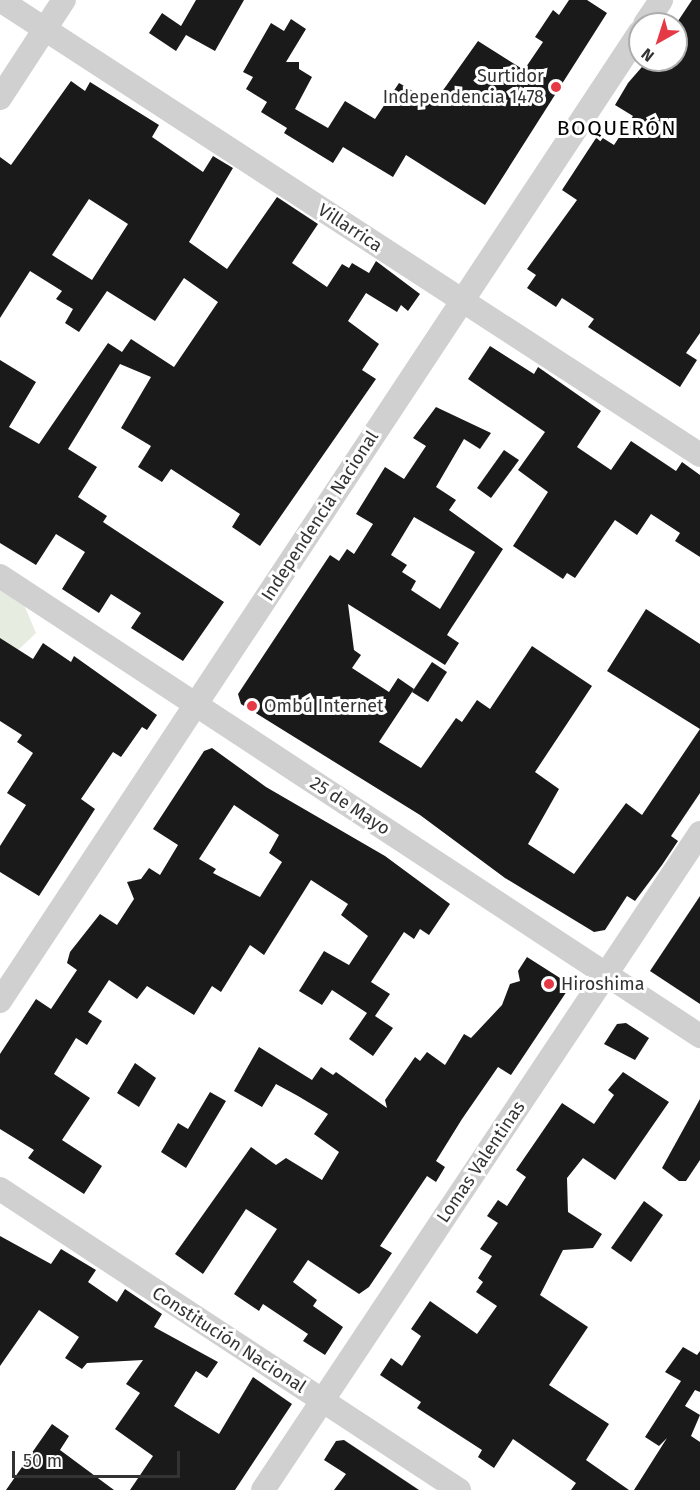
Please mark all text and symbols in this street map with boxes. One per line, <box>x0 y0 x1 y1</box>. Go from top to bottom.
north arrow <box>628 12 688 72</box>
text: N <box>638 44 658 66</box>
place label: Surtidor Independencia 1478 <box>383 66 544 109</box>
marker: Surtidor Independencia 1478 <box>549 80 563 94</box>
district label: BOQUERÓN <box>557 115 677 141</box>
street label: Villarrica <box>314 199 386 257</box>
street label: Independencia Nacional <box>257 427 383 605</box>
place label: Ombú Internet <box>264 695 384 717</box>
marker: Ombú Internet <box>245 699 259 713</box>
street label: 25 de Mayo <box>306 772 394 840</box>
place label: Hiroshima <box>561 973 644 995</box>
marker: Hiroshima <box>542 977 556 991</box>
street label: Lomas Valentinas <box>432 1097 530 1227</box>
street label: Constitución Nacional <box>148 1282 310 1398</box>
scale bar <box>15 1439 183 1477</box>
text: 50 m <box>23 1450 62 1472</box>

